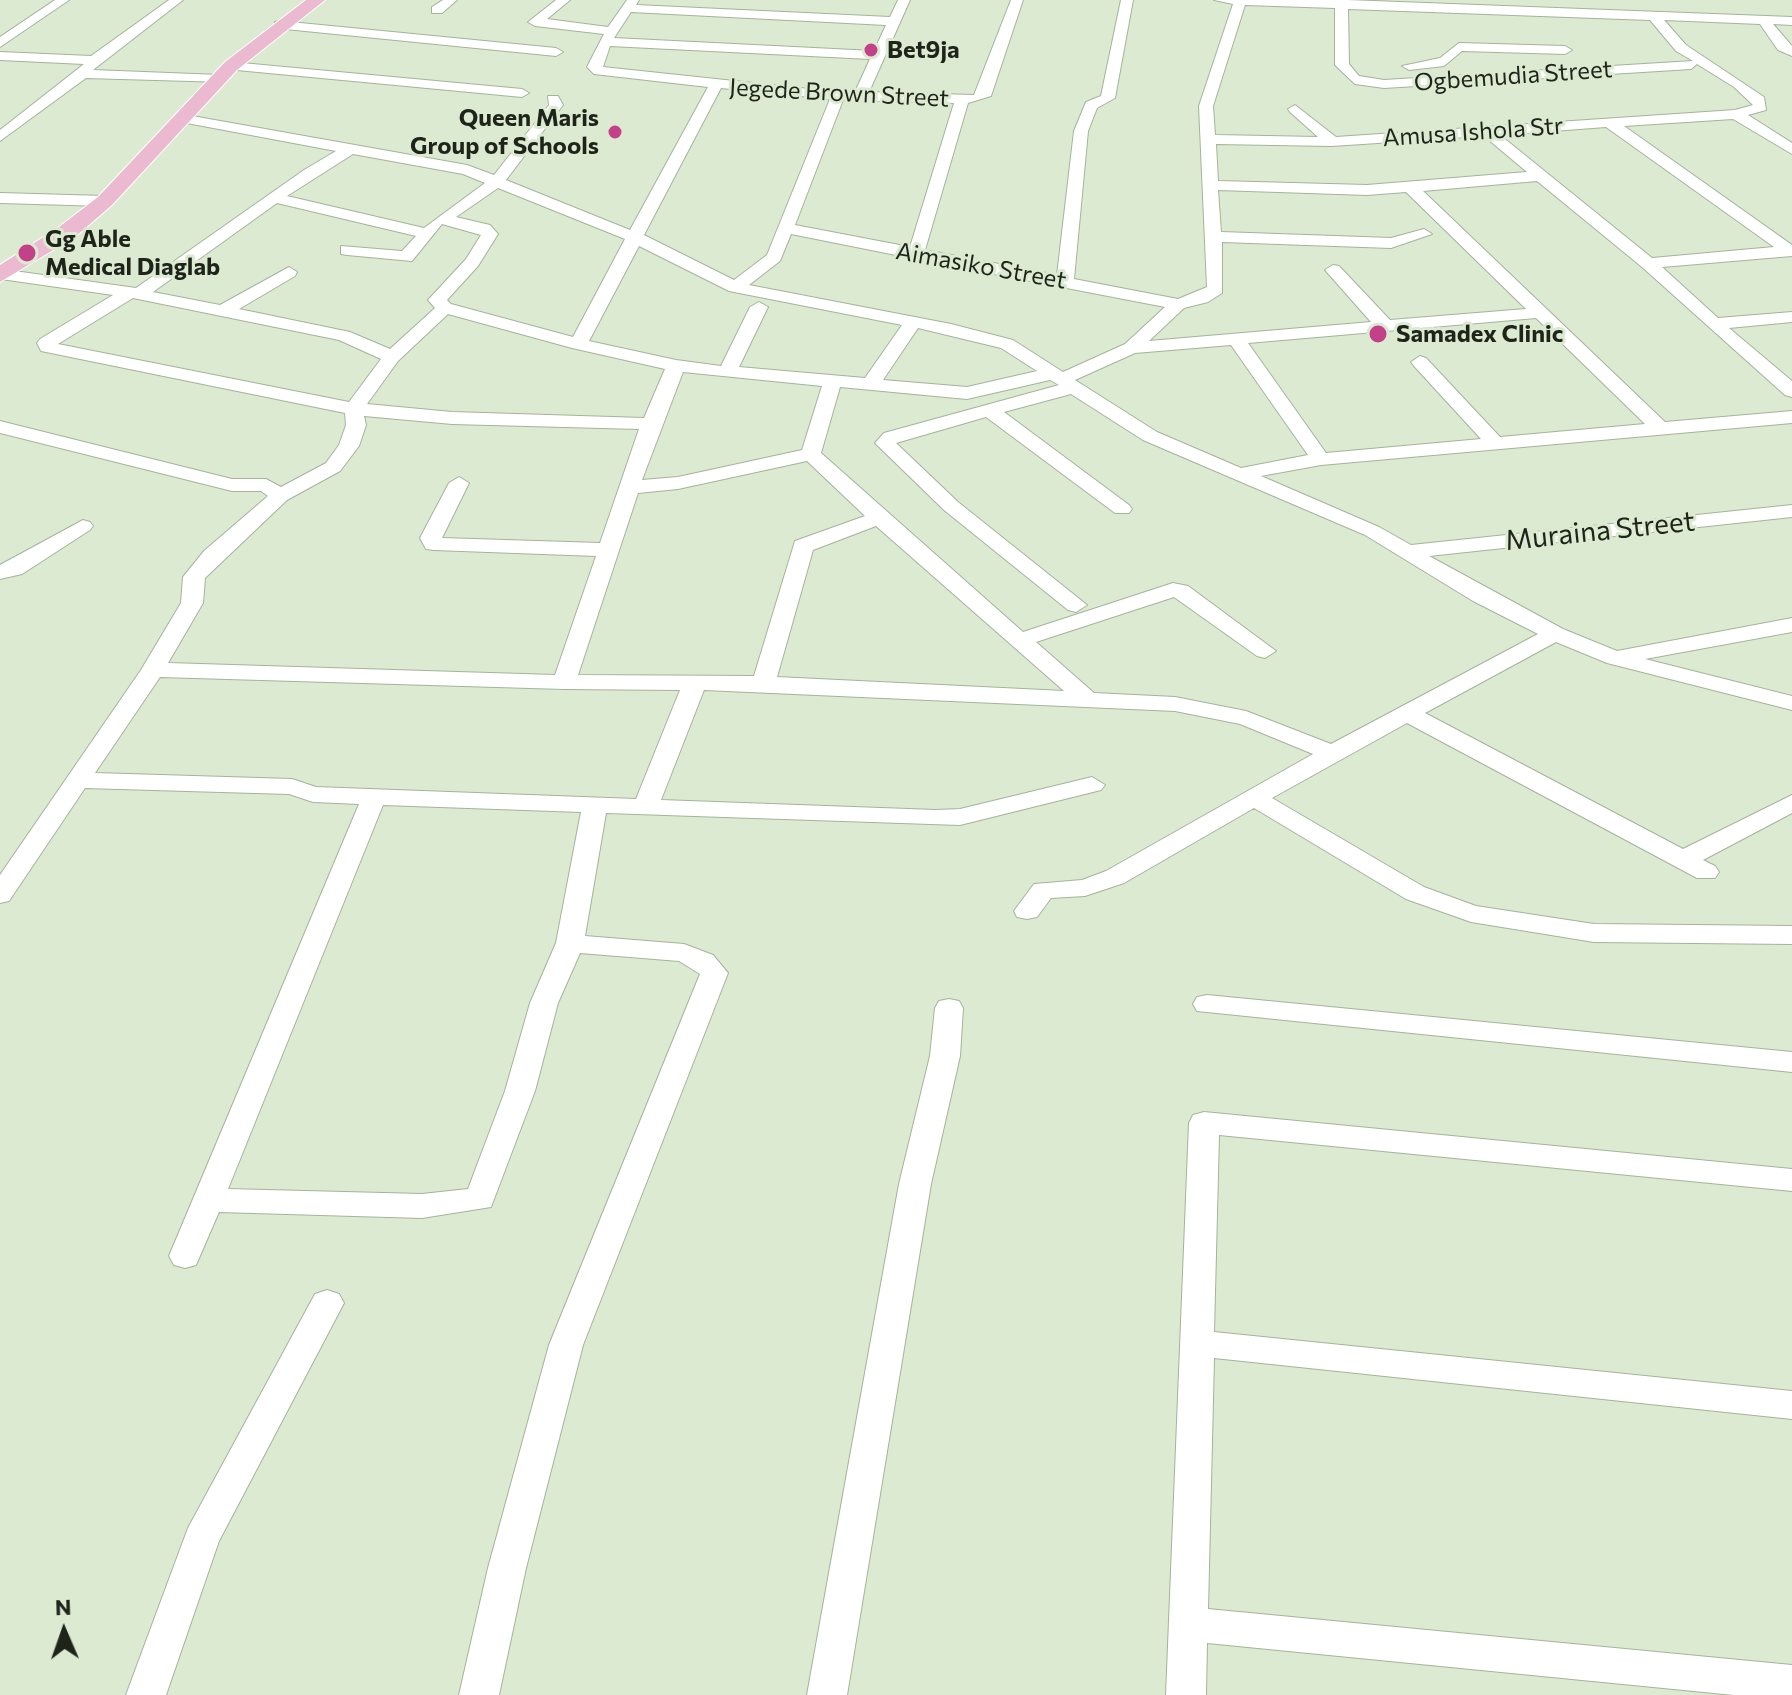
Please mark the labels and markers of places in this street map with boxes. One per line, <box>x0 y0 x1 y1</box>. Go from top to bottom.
place label: Bet9ja <box>887 36 960 64</box>
marker: Bet9ja <box>862 41 880 59</box>
place label: Queen Maris Group of Schools <box>410 104 599 160</box>
marker: Queen Maris Group of Schools <box>606 123 624 141</box>
place label: Gg Able Medical Diaglab <box>45 225 220 281</box>
marker: Gg Able Medical Diaglab <box>16 242 38 264</box>
place label: Samadex Clinic <box>1396 320 1563 348</box>
marker: Samadex Clinic <box>1367 323 1389 345</box>

